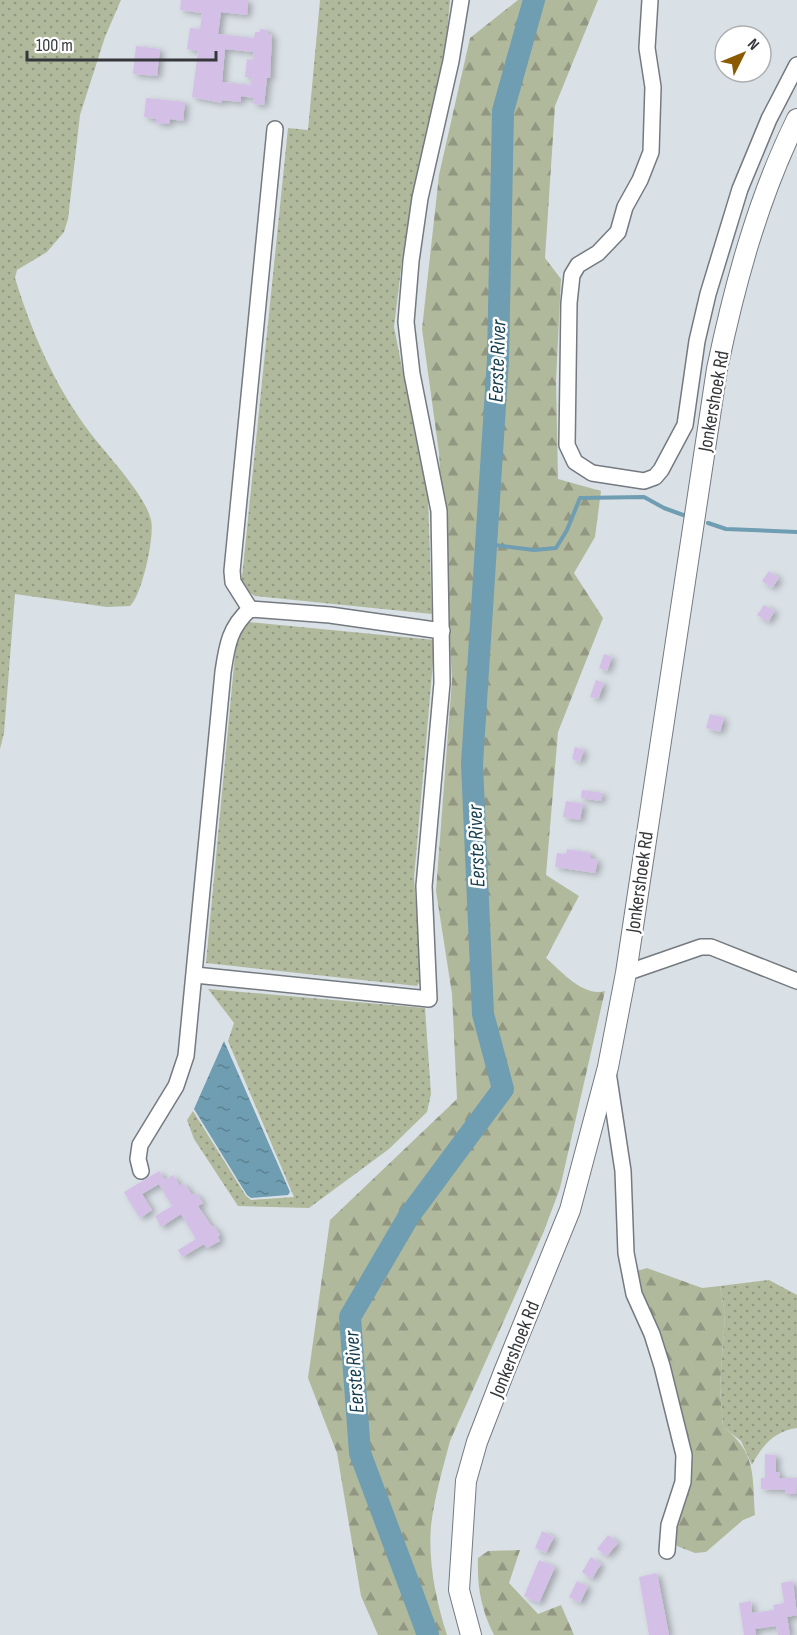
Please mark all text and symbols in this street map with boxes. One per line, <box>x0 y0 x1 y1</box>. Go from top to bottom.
scale bar <box>27 24 216 62</box>
north arrow <box>713 24 773 84</box>
text: 100 m <box>36 35 73 56</box>
text: N <box>743 35 763 54</box>
water label: Eerste River <box>484 318 511 403</box>
street label: Jonkershoek Rd <box>693 349 735 454</box>
water label: Eerste River <box>463 803 490 888</box>
street label: Jonkershoek Rd <box>621 830 659 935</box>
street label: Jonkershoek Rd <box>484 1298 545 1402</box>
water label: Eerste River <box>339 1329 370 1414</box>

